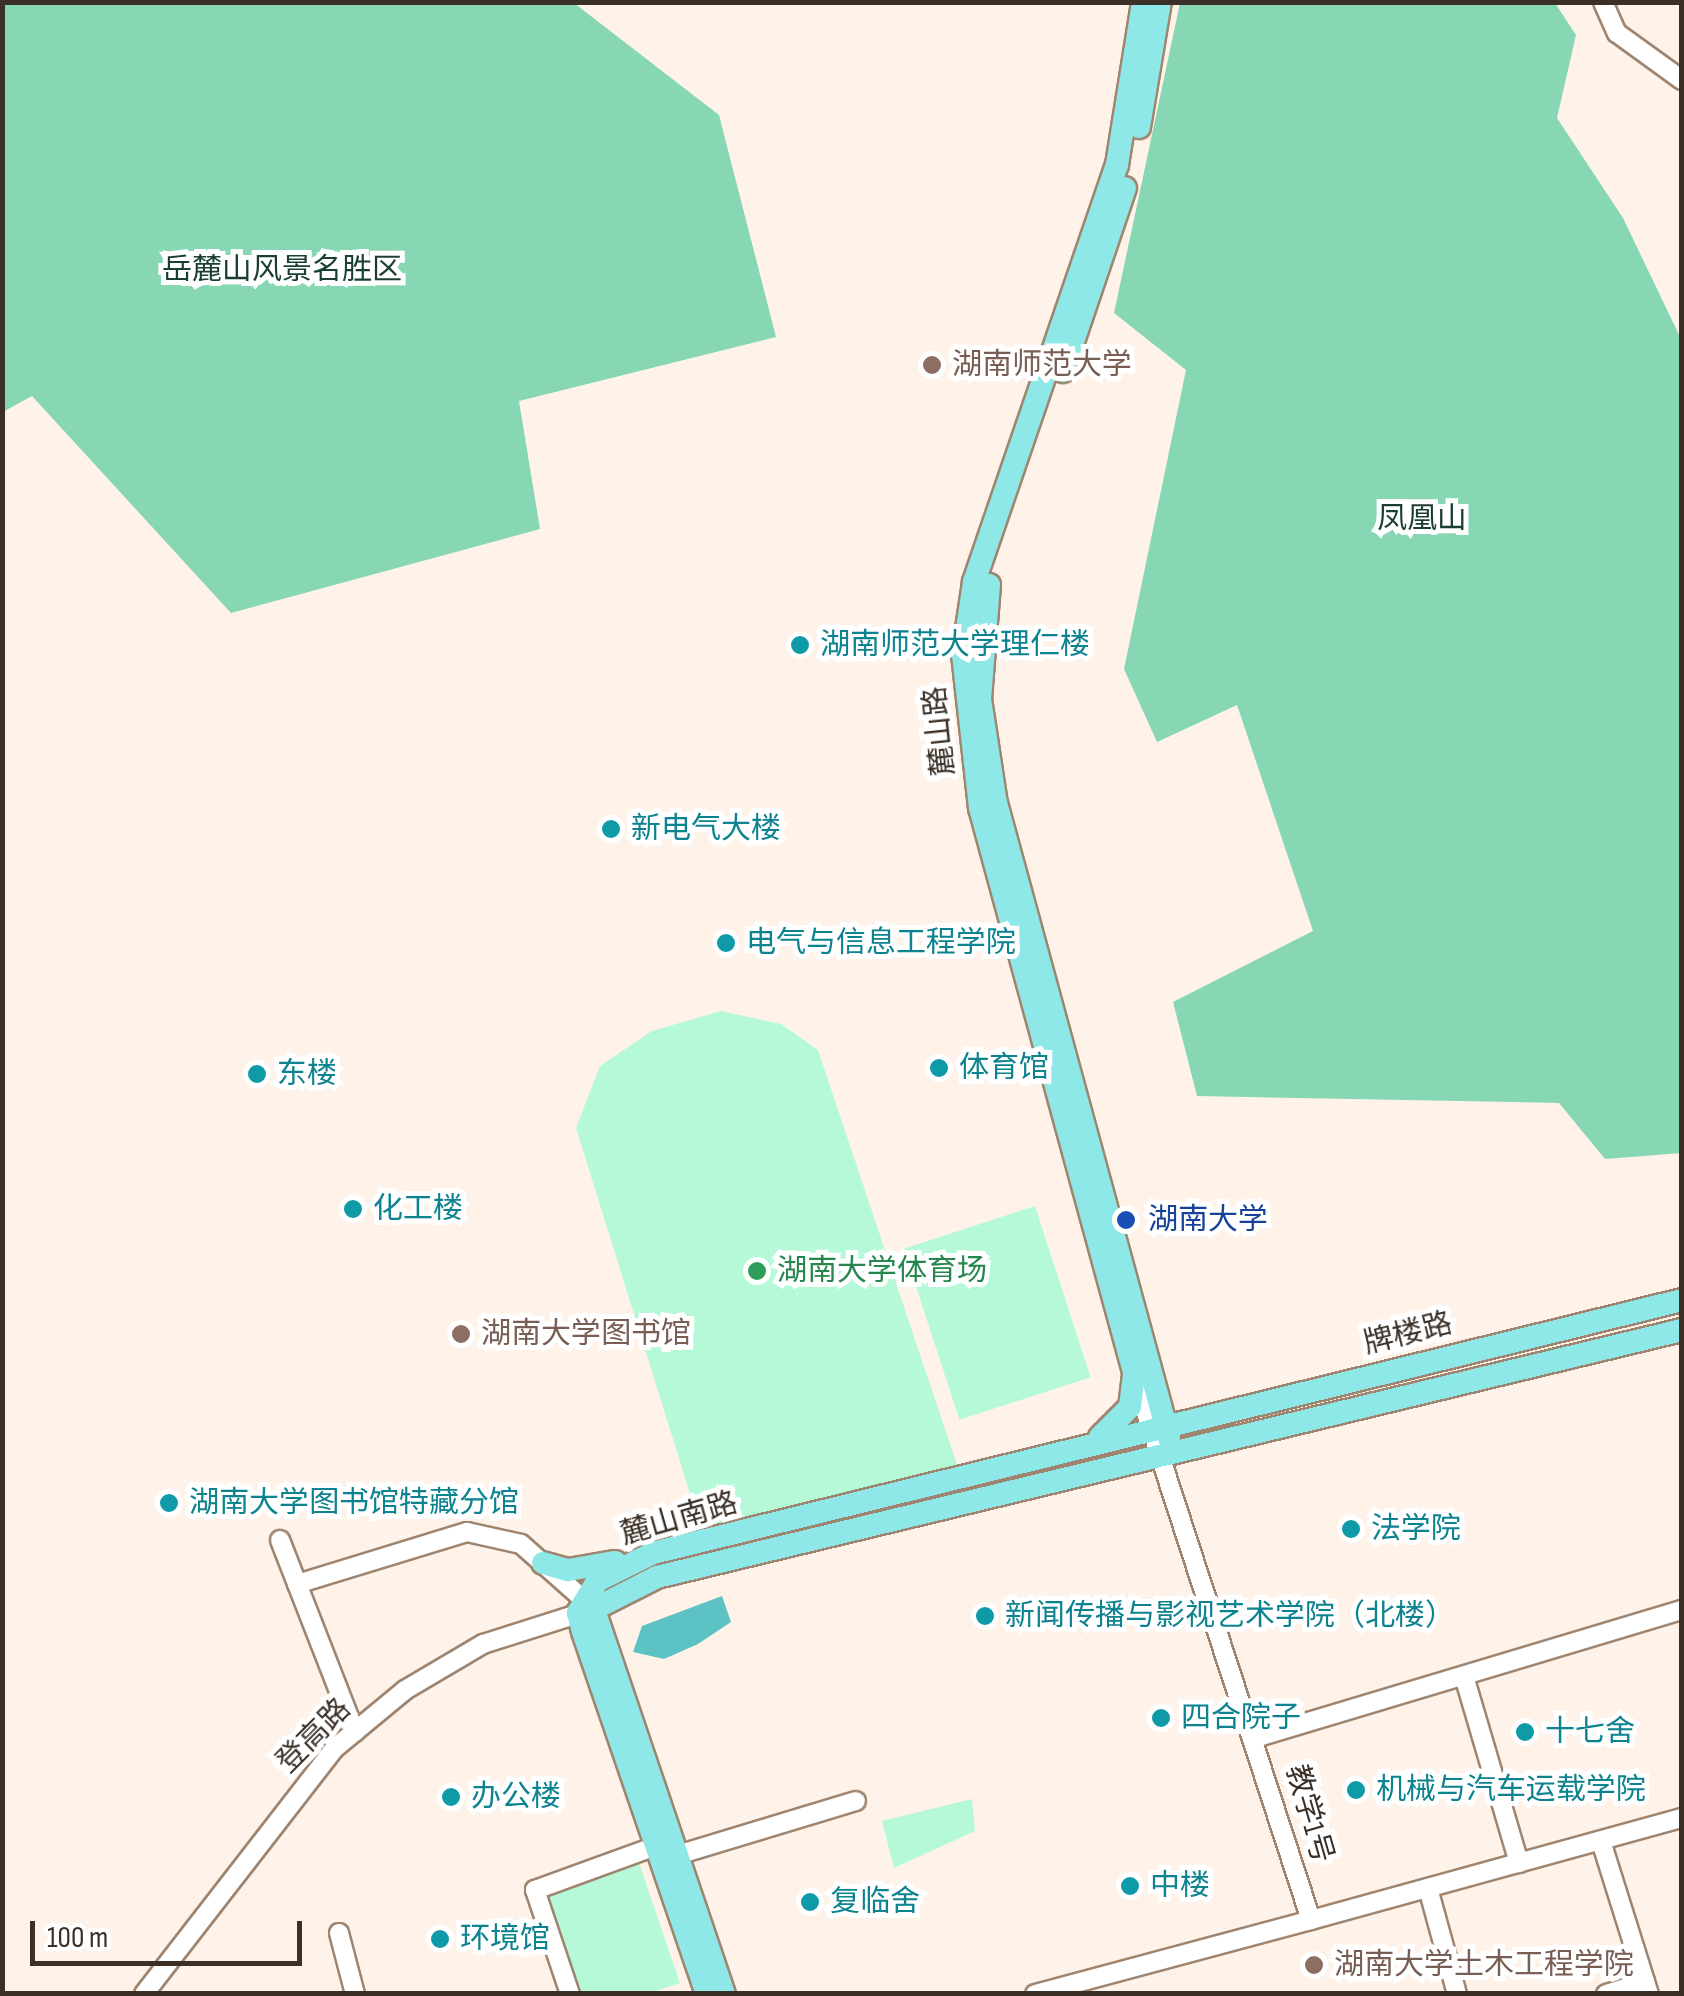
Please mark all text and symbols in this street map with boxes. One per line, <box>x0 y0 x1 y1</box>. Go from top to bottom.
park label: 岳麓山风景名胜区 <box>162 252 402 288</box>
place label: 湖南师范大学 <box>952 347 1132 383</box>
marker: 湖南师范大学 <box>921 354 943 376</box>
park label: 凤凰山 <box>1377 501 1467 537</box>
place label: 湖南师范大学理仁楼 <box>820 627 1090 663</box>
marker: 湖南师范大学理仁楼 <box>789 634 811 656</box>
street label: 麓山路 <box>917 684 963 778</box>
place label: 新电气大楼 <box>631 811 781 847</box>
marker: 新电气大楼 <box>600 818 622 840</box>
place label: 电气与信息工程学院 <box>746 925 1016 961</box>
marker: 电气与信息工程学院 <box>715 932 737 954</box>
place label: 体育馆 <box>959 1050 1049 1086</box>
place label: 东楼 <box>277 1056 337 1092</box>
marker: 体育馆 <box>928 1057 950 1079</box>
marker: 东楼 <box>246 1063 268 1085</box>
place label: 化工楼 <box>373 1191 463 1227</box>
marker: 化工楼 <box>342 1198 364 1220</box>
place label: 湖南大学 <box>1148 1202 1268 1238</box>
marker: 湖南大学 <box>1113 1207 1139 1233</box>
place label: 湖南大学体育场 <box>777 1253 987 1289</box>
marker: 湖南大学体育场 <box>746 1260 768 1282</box>
street label: 牌楼路 <box>1360 1306 1456 1362</box>
place label: 湖南大学图书馆 <box>481 1316 691 1352</box>
marker: 湖南大学图书馆 <box>450 1323 472 1345</box>
place label: 湖南大学图书馆特藏分馆 <box>189 1485 519 1521</box>
street label: 麓山南路 <box>616 1485 742 1553</box>
marker: 湖南大学图书馆特藏分馆 <box>158 1492 180 1514</box>
place label: 法学院 <box>1371 1511 1461 1547</box>
marker: 法学院 <box>1340 1518 1362 1540</box>
place label: 新闻传播与影视艺术学院（北楼） <box>1005 1598 1455 1634</box>
marker: 新闻传播与影视艺术学院（北楼） <box>974 1605 996 1627</box>
street label: 登高路 <box>269 1691 359 1781</box>
place label: 四合院子 <box>1181 1700 1301 1736</box>
marker: 四合院子 <box>1150 1707 1172 1729</box>
place label: 十七舍 <box>1545 1714 1635 1750</box>
marker: 十七舍 <box>1514 1721 1536 1743</box>
street label: 教学1号 <box>1278 1761 1340 1867</box>
place label: 机械与汽车运载学院 <box>1376 1772 1646 1808</box>
place label: 办公楼 <box>471 1779 561 1815</box>
marker: 机械与汽车运载学院 <box>1345 1779 1367 1801</box>
marker: 办公楼 <box>440 1786 462 1808</box>
place label: 中楼 <box>1150 1868 1210 1904</box>
marker: 中楼 <box>1119 1875 1141 1897</box>
place label: 复临舍 <box>830 1884 920 1920</box>
marker: 复临舍 <box>799 1891 821 1913</box>
scale bar <box>35 1901 308 1963</box>
text: 100 m <box>47 1920 108 1956</box>
place label: 环境馆 <box>460 1921 550 1957</box>
marker: 环境馆 <box>429 1928 451 1950</box>
place label: 湖南大学土木工程学院 <box>1334 1947 1634 1983</box>
marker: 湖南大学土木工程学院 <box>1303 1954 1325 1976</box>

